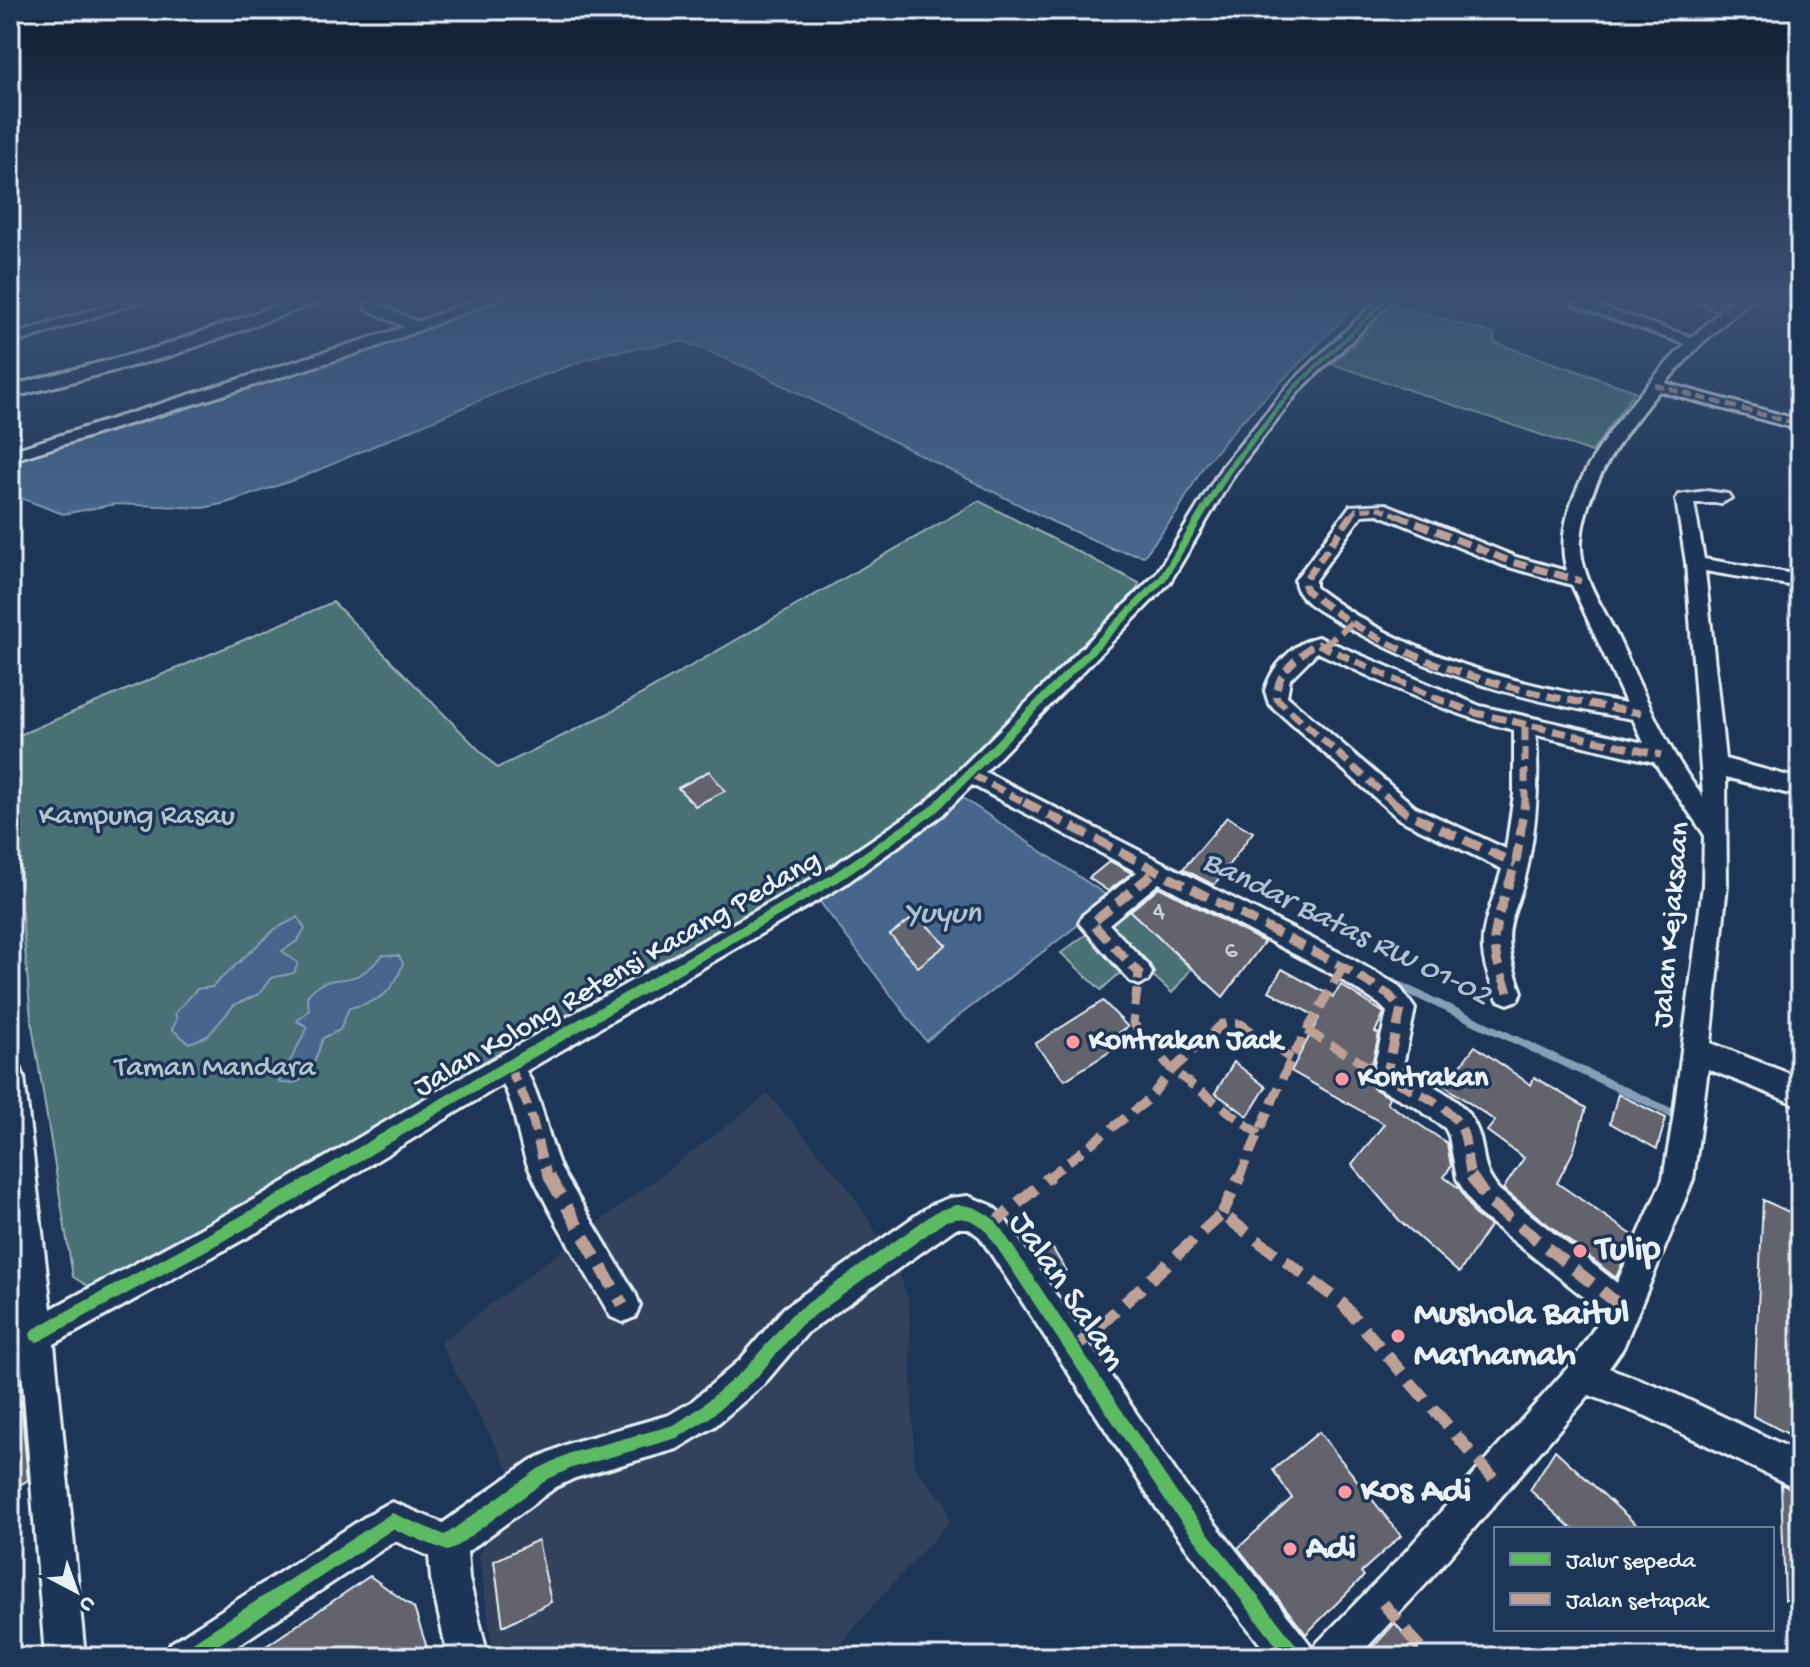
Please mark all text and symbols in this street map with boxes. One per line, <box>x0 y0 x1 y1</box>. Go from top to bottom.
park label: Kampung Rasau <box>39 800 235 835</box>
street label: Jalan Kejaksaan <box>1647 821 1699 1029</box>
street label: Jalan Kolong Retensi Kacang Pedang <box>408 844 828 1106</box>
water label: Bandar Batas RW 01-02 <box>1196 844 1497 1017</box>
water label: Yuyun <box>905 896 982 934</box>
house number: 4 <box>1153 897 1165 928</box>
house number: 6 <box>1224 937 1238 968</box>
place label: Kontrakan Jack <box>1088 1025 1286 1060</box>
marker: Kontrakan Jack <box>1064 1033 1082 1051</box>
park label: Taman Mandara <box>113 1052 317 1087</box>
place label: Kontrakan <box>1357 1062 1489 1097</box>
marker: Kontrakan <box>1333 1070 1351 1088</box>
street label: Jalan Salam <box>997 1204 1135 1380</box>
place label: Tulip <box>1593 1230 1660 1273</box>
marker: Tulip <box>1571 1242 1589 1260</box>
place label: Mushola Baitul Marhamah <box>1414 1294 1629 1378</box>
marker: Mushola Baitul Marhamah <box>1389 1327 1407 1345</box>
place label: Kos Adi <box>1360 1471 1471 1514</box>
marker: Kos Adi <box>1336 1483 1354 1501</box>
legend <box>1494 1527 1774 1631</box>
place label: Adi <box>1305 1528 1356 1571</box>
marker: Adi <box>1281 1540 1299 1558</box>
text: Jalur sepeda <box>1566 1548 1696 1577</box>
north arrow <box>36 1551 116 1631</box>
text: Jalan setapak <box>1566 1588 1710 1617</box>
text: U <box>73 1589 100 1617</box>

